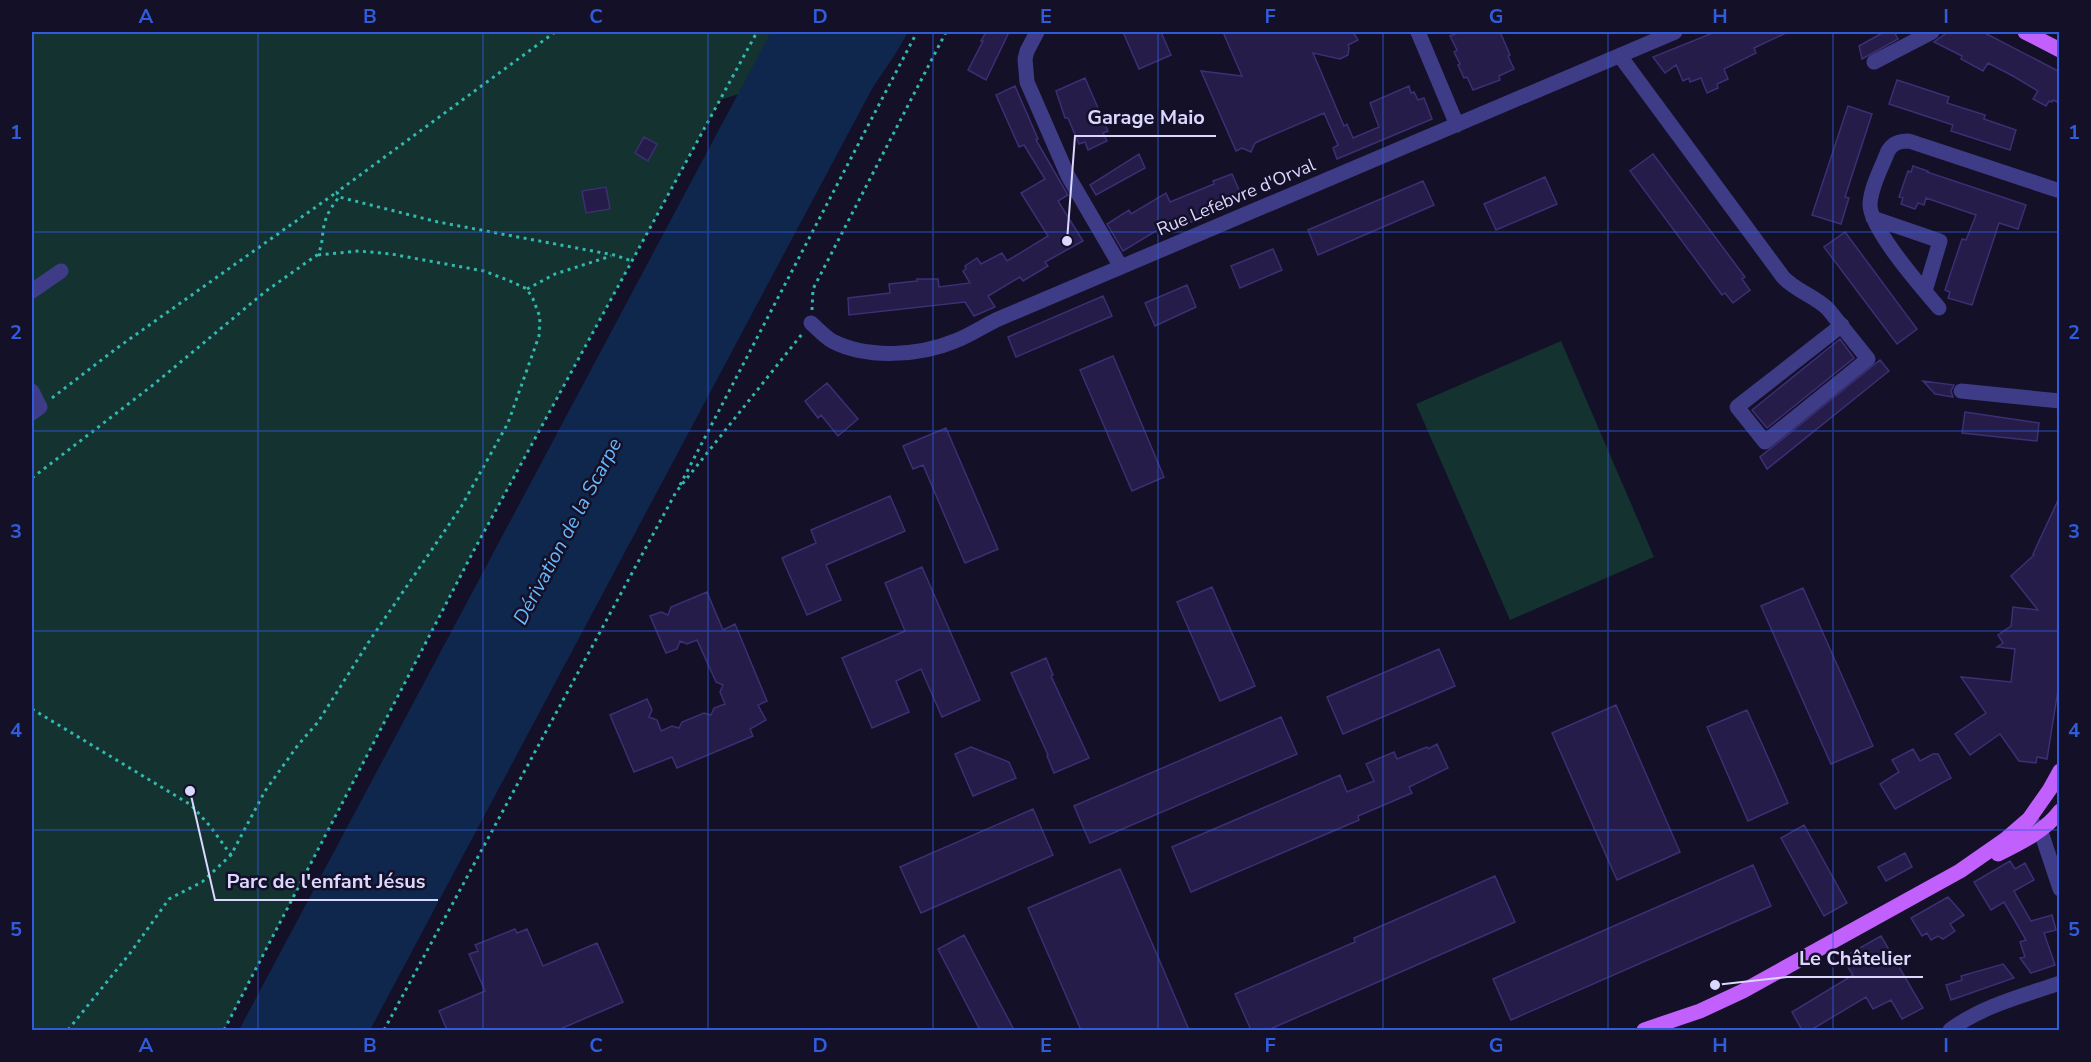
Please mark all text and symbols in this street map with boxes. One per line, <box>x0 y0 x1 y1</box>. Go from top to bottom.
text: A <box>139 3 154 30</box>
text: B <box>363 3 377 30</box>
text: C <box>589 3 603 30</box>
text: D <box>812 3 828 30</box>
text: E <box>1040 3 1052 30</box>
text: F <box>1264 3 1276 30</box>
text: G <box>1489 3 1503 30</box>
text: H <box>1712 3 1728 30</box>
text: I <box>1943 3 1949 30</box>
callout: Garage Maio <box>1075 98 1216 136</box>
text: Garage Maio <box>1087 104 1205 131</box>
text: 1 <box>10 119 22 146</box>
text: 1 <box>2068 119 2080 146</box>
street label: Rue Lefebvre d'Orval <box>1153 152 1320 241</box>
text: 2 <box>10 319 22 346</box>
text: 2 <box>2068 319 2080 346</box>
water label: Dérivation de la Scarpe <box>507 433 628 629</box>
text: 3 <box>10 518 22 545</box>
text: 3 <box>2068 518 2080 545</box>
text: 4 <box>10 717 22 744</box>
text: 4 <box>2068 717 2080 744</box>
callout: Parc de l'enfant Jésus <box>215 862 438 900</box>
text: Parc de l'enfant Jésus <box>226 868 426 895</box>
text: 5 <box>10 916 22 943</box>
text: 5 <box>2068 916 2080 943</box>
callout: Le Châtelier <box>1787 939 1923 977</box>
text: Le Châtelier <box>1799 945 1911 972</box>
text: A <box>139 1032 154 1059</box>
text: B <box>363 1032 377 1059</box>
text: C <box>589 1032 603 1059</box>
text: D <box>812 1032 828 1059</box>
text: E <box>1040 1032 1052 1059</box>
text: F <box>1264 1032 1276 1059</box>
text: G <box>1489 1032 1503 1059</box>
text: H <box>1712 1032 1728 1059</box>
text: I <box>1943 1032 1949 1059</box>

